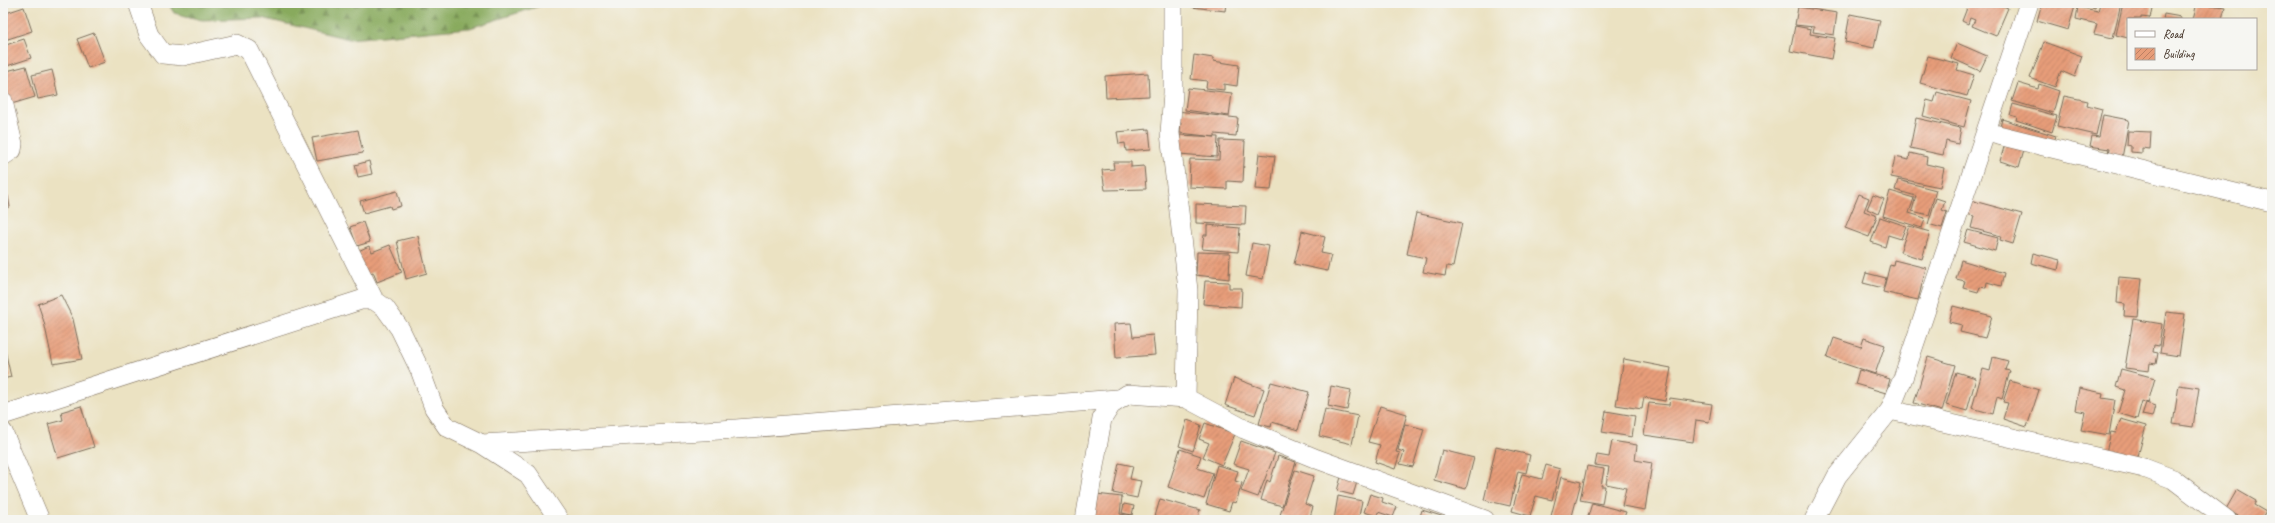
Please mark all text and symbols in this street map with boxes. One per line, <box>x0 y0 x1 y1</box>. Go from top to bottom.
legend <box>2127 18 2257 70</box>
text: Road <box>2163 26 2185 42</box>
text: Building <box>2163 46 2195 62</box>

